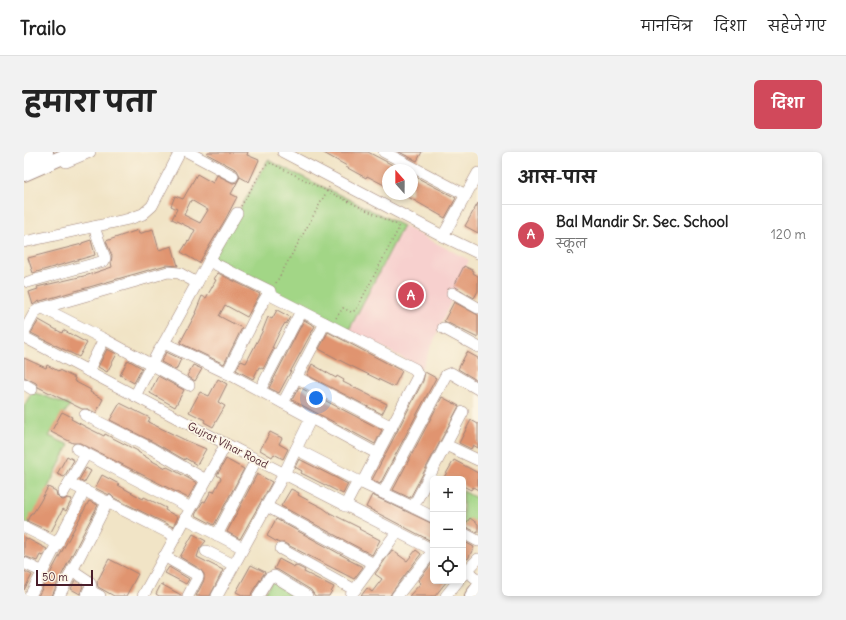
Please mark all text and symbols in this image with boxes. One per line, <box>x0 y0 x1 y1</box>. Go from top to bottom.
text: Trailo <box>20 16 66 40</box>
text: मानचित्र <box>641 17 692 35</box>
text: दिशा <box>714 17 746 35</box>
text: सहेजे गए <box>768 17 826 35</box>
button: दिशा <box>754 80 822 129</box>
text: हमारा पता <box>24 84 155 120</box>
north arrow <box>382 164 418 200</box>
text: आस-पास <box>518 166 596 188</box>
text: Bal Mandir Sr. Sec. School <box>556 212 728 231</box>
text: A <box>527 226 535 243</box>
text: 120 m <box>771 226 806 243</box>
text: स्कूल <box>556 235 587 252</box>
pin: A <box>398 280 424 310</box>
your location <box>306 388 326 408</box>
street label: Gujrat Vihar Road <box>185 419 271 472</box>
map controls <box>430 476 466 584</box>
button: + <box>430 476 466 512</box>
button: − <box>430 512 466 548</box>
button: locate <box>430 548 466 584</box>
scale bar <box>36 568 93 587</box>
text: 50 m <box>42 570 68 584</box>

